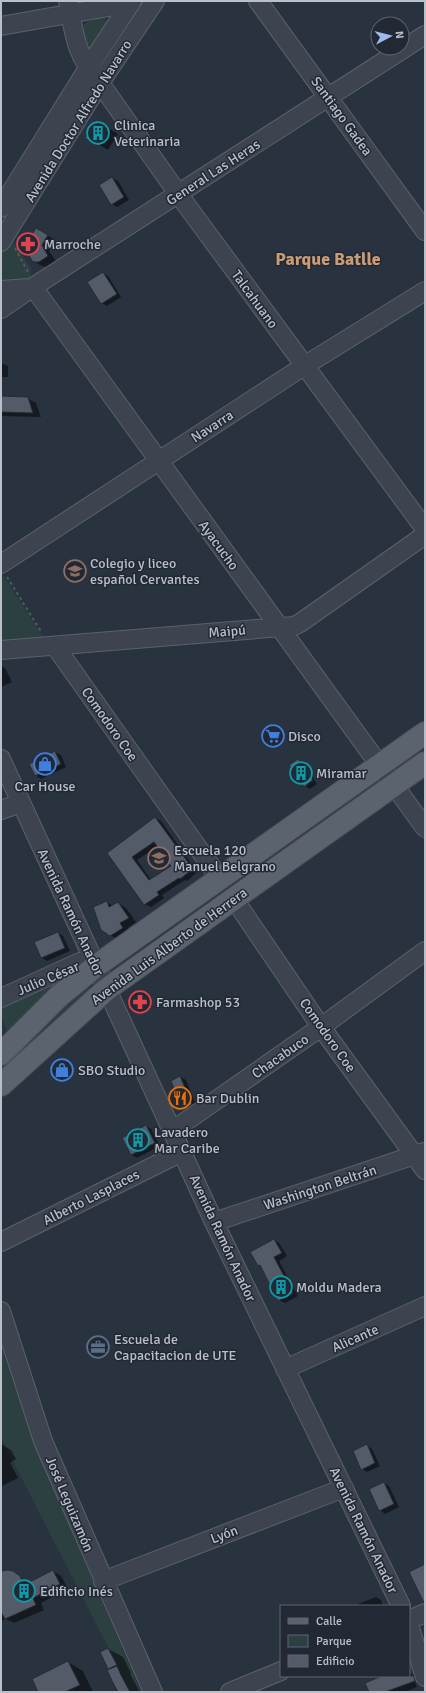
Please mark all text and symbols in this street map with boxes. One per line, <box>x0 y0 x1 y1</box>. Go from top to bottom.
north arrow <box>370 16 410 56</box>
text: N <box>393 30 406 39</box>
street label: Avenida Doctor Alfredo Navarro <box>21 37 135 205</box>
street label: Santiago Gadea <box>307 73 376 159</box>
place label: Clinica Veterinaria <box>114 117 180 150</box>
building icon: Clinica Veterinaria <box>85 120 111 146</box>
street label: General Las Heras <box>163 136 263 209</box>
pharmacy icon: Marroche <box>15 231 41 257</box>
place label: Marroche <box>44 236 101 253</box>
district label: Parque Batlle <box>275 248 381 270</box>
street label: Talcahuano <box>228 267 281 332</box>
street label: Navarra <box>188 406 237 446</box>
street label: Ayacucho <box>195 517 242 574</box>
place label: Colegio y liceo español Cervantes <box>90 555 200 588</box>
school or university icon: Colegio y liceo español Cervantes <box>62 558 88 584</box>
street label: Maipú <box>208 621 246 642</box>
street label: Comodoro Coe <box>78 684 141 765</box>
supermarket icon: Disco <box>260 723 286 749</box>
place label: Disco <box>288 728 321 745</box>
shop icon: Car House <box>32 751 58 777</box>
building icon: Miramar <box>288 760 314 786</box>
place label: Miramar <box>316 765 368 782</box>
place label: Car House <box>14 778 76 795</box>
place label: Escuela 120 Manuel Belgrano <box>174 842 276 875</box>
school or university icon: Escuela 120 Manuel Belgrano <box>146 845 172 871</box>
street label: Avenida Ramón Anador <box>34 846 108 979</box>
street label: Avenida Luis Alberto de Herrera <box>88 884 251 1009</box>
street label: Julio César <box>15 957 83 999</box>
pharmacy icon: Farmashop 53 <box>127 989 153 1015</box>
place label: Farmashop 53 <box>156 994 240 1011</box>
street label: Comodoro Coe <box>296 995 359 1076</box>
street label: Chacabuco <box>249 1031 312 1082</box>
shop icon: SBO Studio <box>49 1057 75 1083</box>
place label: SBO Studio <box>78 1062 145 1079</box>
restaurant icon: Bar Dublin <box>167 1085 193 1111</box>
place label: Bar Dublin <box>196 1090 259 1107</box>
place label: Lavadero Mar Caribe <box>154 1124 220 1157</box>
building icon: Lavadero Mar Caribe <box>125 1127 151 1153</box>
street label: Washington Beltrán <box>261 1161 379 1214</box>
street label: Alberto Lasplaces <box>40 1166 142 1229</box>
street label: Avenida Ramón Anador <box>186 1172 260 1305</box>
building icon: Moldu Madera <box>268 1274 294 1300</box>
place label: Moldu Madera <box>296 1279 382 1296</box>
street label: Alicante <box>329 1321 381 1356</box>
place label: Escuela de Capacitacion de UTE <box>114 1331 237 1364</box>
office icon: Escuela de Capacitacion de UTE <box>85 1334 111 1360</box>
street label: José Leguizamón <box>42 1454 97 1554</box>
street label: Avenida Ramón Anador <box>326 1464 402 1597</box>
street label: Lyón <box>208 1522 240 1547</box>
building icon: Edificio Inés <box>11 1578 37 1604</box>
place label: Edificio Inés <box>40 1583 113 1600</box>
legend <box>280 1605 410 1677</box>
text: Calle <box>316 1614 342 1629</box>
text: Parque <box>316 1634 352 1649</box>
text: Edificio <box>316 1654 354 1669</box>

